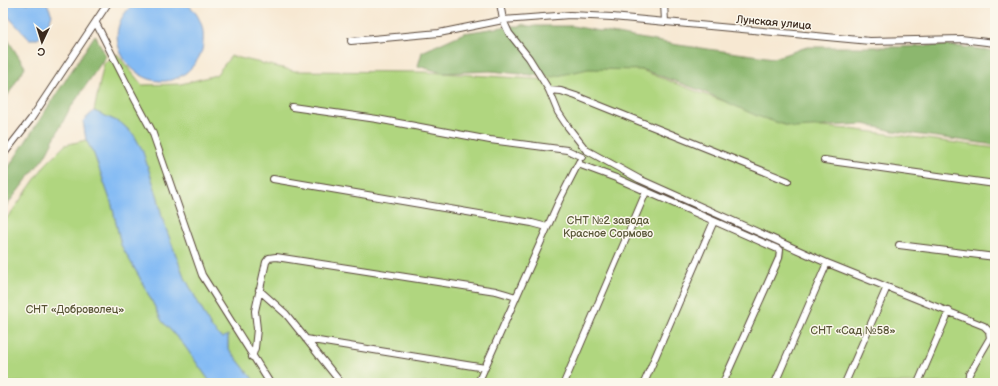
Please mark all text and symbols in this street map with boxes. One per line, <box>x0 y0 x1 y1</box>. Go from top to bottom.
street label: Лунская улица <box>735 13 813 32</box>
north arrow <box>22 22 62 62</box>
text: С <box>37 45 46 58</box>
park label: СНТ №2 завода Красное Сормово <box>563 214 653 240</box>
park label: СНТ «Доброволец» <box>26 303 124 316</box>
park label: СНТ «Сад №58» <box>810 324 896 337</box>

